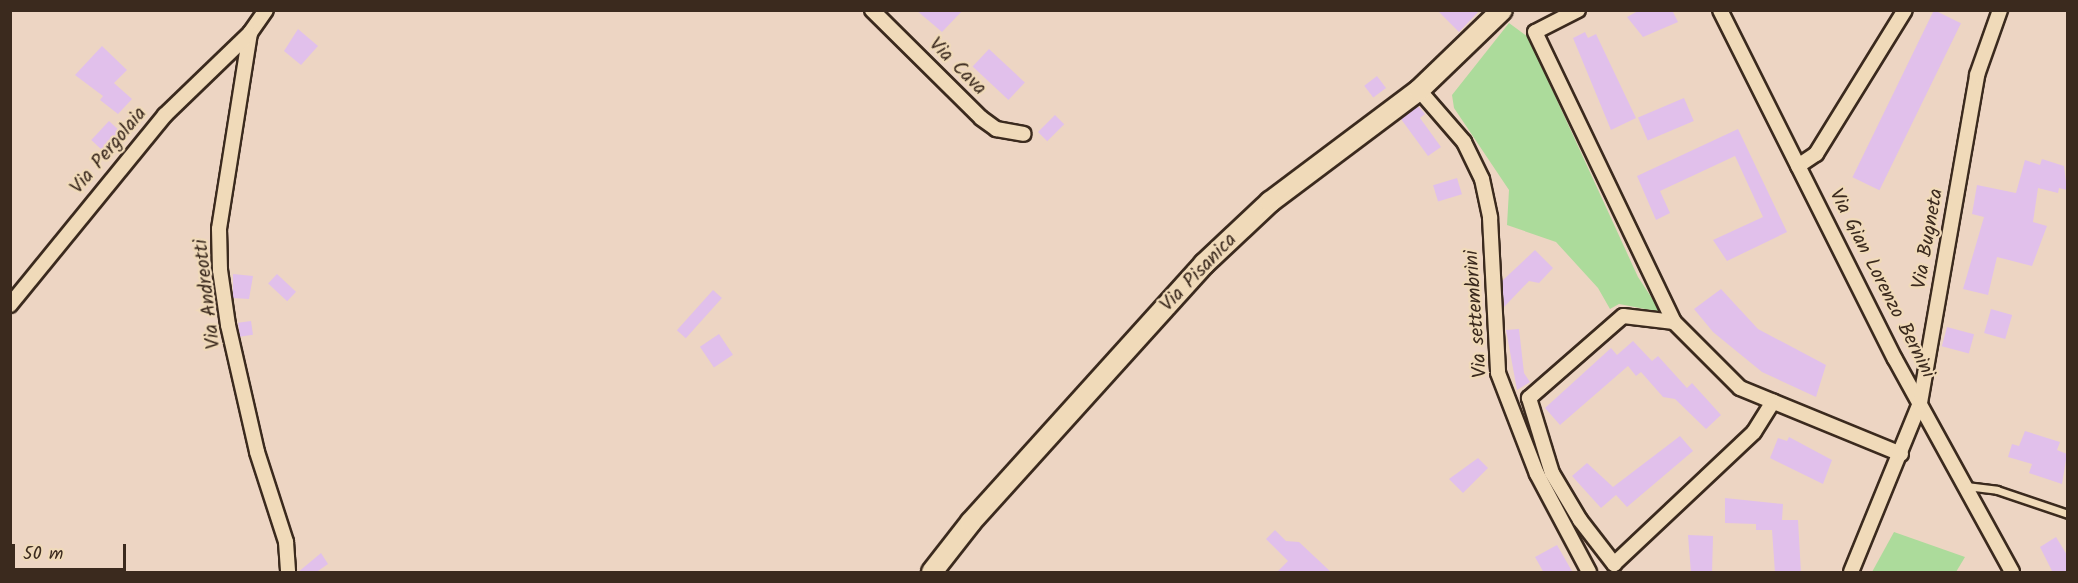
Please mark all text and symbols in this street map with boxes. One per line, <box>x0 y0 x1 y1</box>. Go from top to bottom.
street label: Via Cava <box>923 33 991 101</box>
street label: Via Pergolaia <box>66 103 152 199</box>
street label: Via Gian Lorenzo Bernini <box>1823 185 1939 383</box>
street label: Via Bugneta <box>1908 187 1950 291</box>
street label: Via Pisanica <box>1156 229 1242 317</box>
street label: Via Andreotti <box>189 238 227 350</box>
street label: Via settembrini <box>1461 249 1493 379</box>
scale bar <box>15 532 129 570</box>
text: 50 m <box>23 540 63 569</box>

